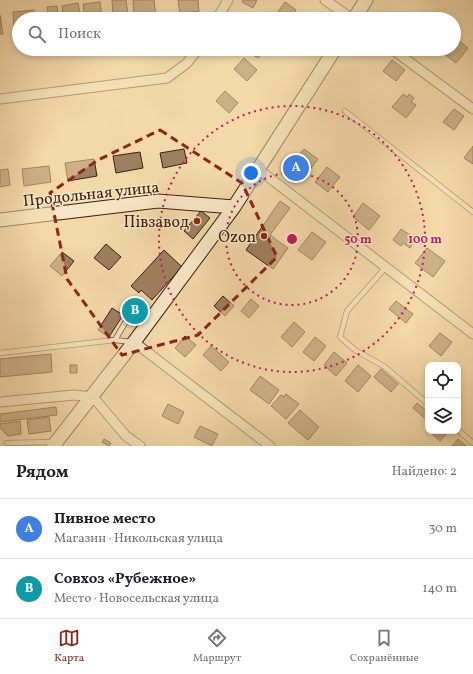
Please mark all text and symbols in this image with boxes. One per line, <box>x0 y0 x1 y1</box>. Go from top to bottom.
search box <box>12 12 461 56</box>
icon: search <box>26 23 48 45</box>
text: Поиск <box>58 24 101 45</box>
pin: A <box>283 153 309 183</box>
your location <box>241 163 261 183</box>
street label: Продольная улица <box>22 177 160 213</box>
place label: Пiвзавод <box>124 212 189 234</box>
marker: Пiвзавод <box>192 216 202 226</box>
place label: Ozon <box>218 227 256 249</box>
marker: Ozon <box>259 231 269 241</box>
centre of rings <box>285 232 299 246</box>
text: 50 m <box>344 232 372 248</box>
text: 100 m <box>408 232 442 248</box>
pin: B <box>122 296 148 326</box>
map controls <box>425 362 461 434</box>
button: locate <box>425 362 461 398</box>
button: layers <box>425 398 461 434</box>
text: Рядом <box>16 461 69 484</box>
text: Найдено: 2 <box>392 463 457 481</box>
text: Пивное место <box>54 509 155 530</box>
text: A <box>24 520 34 538</box>
text: 30 m <box>429 520 457 538</box>
text: Магазин · Никольская улица <box>54 530 223 548</box>
text: Совхоз «Рубежное» <box>54 569 196 590</box>
text: B <box>25 580 33 598</box>
text: 140 m <box>423 580 457 598</box>
text: Место · Новосельская улица <box>54 590 219 608</box>
tab: Карта <box>54 627 84 666</box>
tab: Маршрут <box>193 627 241 666</box>
tab: Сохранённые <box>350 627 419 666</box>

